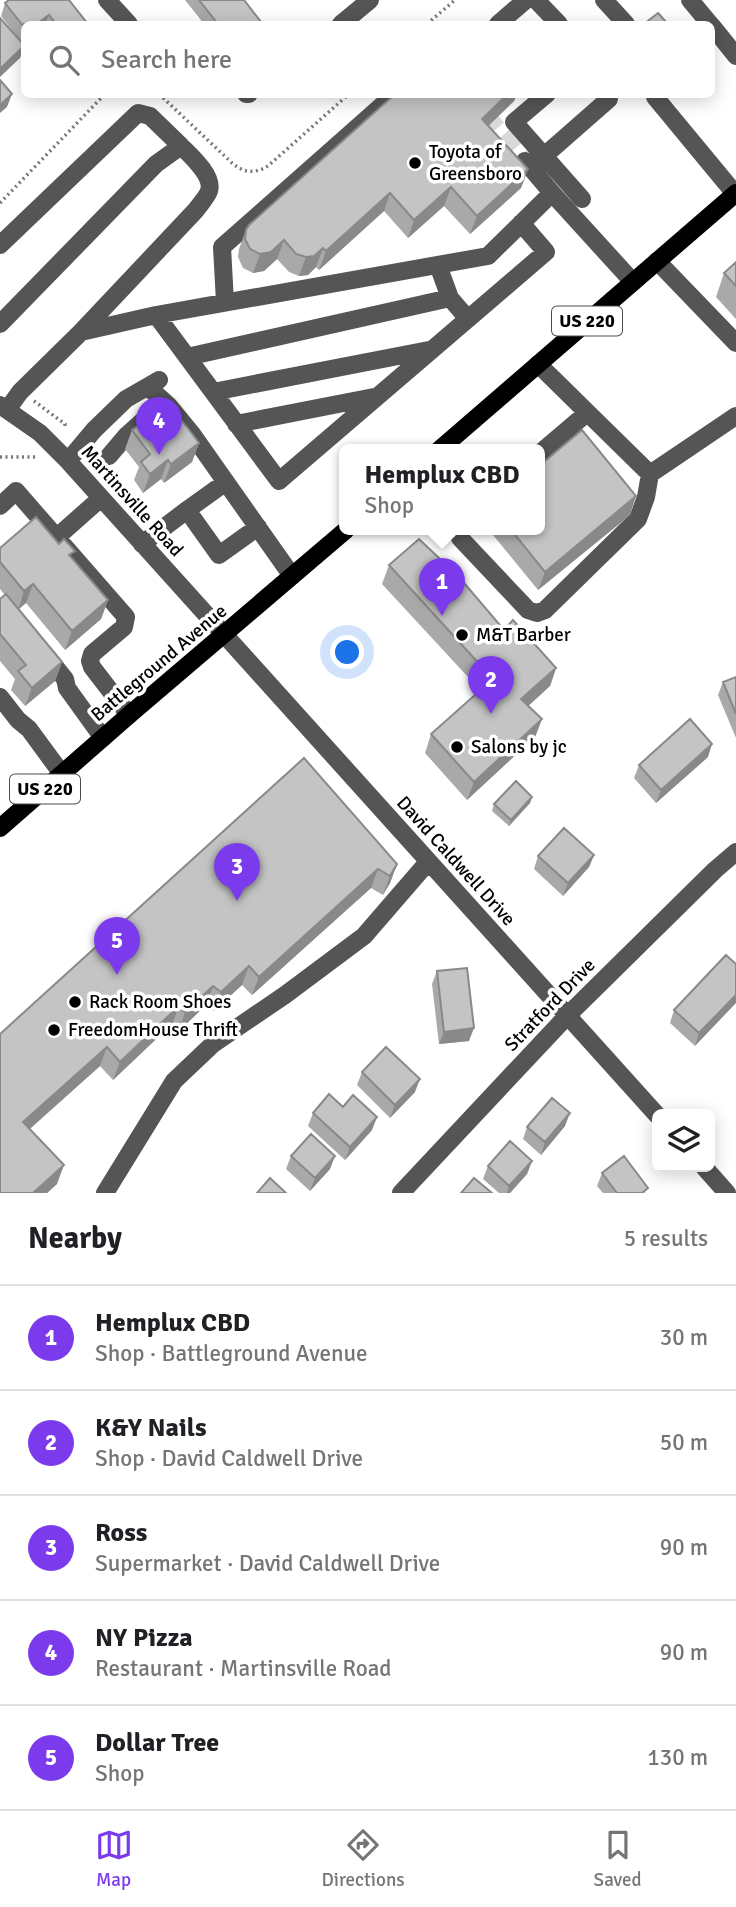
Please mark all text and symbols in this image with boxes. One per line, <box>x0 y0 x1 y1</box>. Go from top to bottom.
search box <box>21 21 715 98</box>
icon: search <box>45 41 83 79</box>
text: Search here <box>101 44 232 76</box>
place label: Toyota of Greensboro <box>429 140 522 186</box>
marker: Toyota of Greensboro <box>407 155 423 171</box>
road number: US 220 <box>552 306 622 335</box>
pin: 4 <box>136 397 182 455</box>
street label: Martinsville Road <box>76 440 188 562</box>
popup <box>339 444 545 535</box>
text: Hemplux CBD <box>364 459 520 491</box>
text: Shop <box>364 491 414 520</box>
pin: 1 <box>419 558 465 616</box>
street label: Battleground Avenue <box>86 599 232 727</box>
place label: M&T Barber <box>476 623 571 647</box>
marker: M&T Barber <box>454 627 470 643</box>
your location <box>330 635 364 669</box>
pin: 2 <box>468 656 514 714</box>
place label: Salons by jc <box>471 735 567 759</box>
marker: Salons by jc <box>449 739 465 755</box>
road number: US 220 <box>10 774 80 804</box>
street label: David Caldwell Drive <box>391 791 521 931</box>
pin: 3 <box>214 843 260 901</box>
pin: 5 <box>94 917 140 975</box>
street label: Stratford Drive <box>500 953 600 1057</box>
place label: Rack Room Shoes <box>89 990 231 1014</box>
marker: Rack Room Shoes <box>67 994 83 1010</box>
place label: FreedomHouse Thrift <box>68 1018 238 1042</box>
marker: FreedomHouse Thrift <box>46 1022 62 1038</box>
map controls <box>652 1109 715 1172</box>
button: layers <box>652 1109 715 1172</box>
text: Nearby <box>28 1220 122 1257</box>
text: 5 results <box>624 1224 708 1253</box>
text: Hemplux CBD <box>95 1307 250 1339</box>
text: 1 <box>45 1323 57 1352</box>
text: 30 m <box>660 1323 708 1352</box>
text: Shop · Battleground Avenue <box>95 1339 368 1368</box>
text: K&Y Nails <box>95 1412 206 1444</box>
text: 2 <box>45 1428 57 1457</box>
text: 50 m <box>660 1428 708 1457</box>
text: Shop · David Caldwell Drive <box>95 1444 363 1473</box>
text: Ross <box>95 1517 147 1549</box>
text: 3 <box>45 1533 57 1562</box>
text: 90 m <box>660 1533 708 1562</box>
text: Supermarket · David Caldwell Drive <box>95 1549 440 1578</box>
text: NY Pizza <box>95 1622 193 1654</box>
text: 4 <box>45 1638 57 1667</box>
text: 90 m <box>660 1638 708 1667</box>
text: Restaurant · Martinsville Road <box>95 1654 392 1683</box>
text: Dollar Tree <box>95 1727 219 1759</box>
text: 5 <box>45 1743 57 1772</box>
text: 130 m <box>647 1743 708 1772</box>
text: Shop <box>95 1759 144 1788</box>
tab: Map <box>95 1826 133 1892</box>
tab: Directions <box>322 1826 405 1892</box>
tab: Saved <box>594 1826 641 1892</box>

